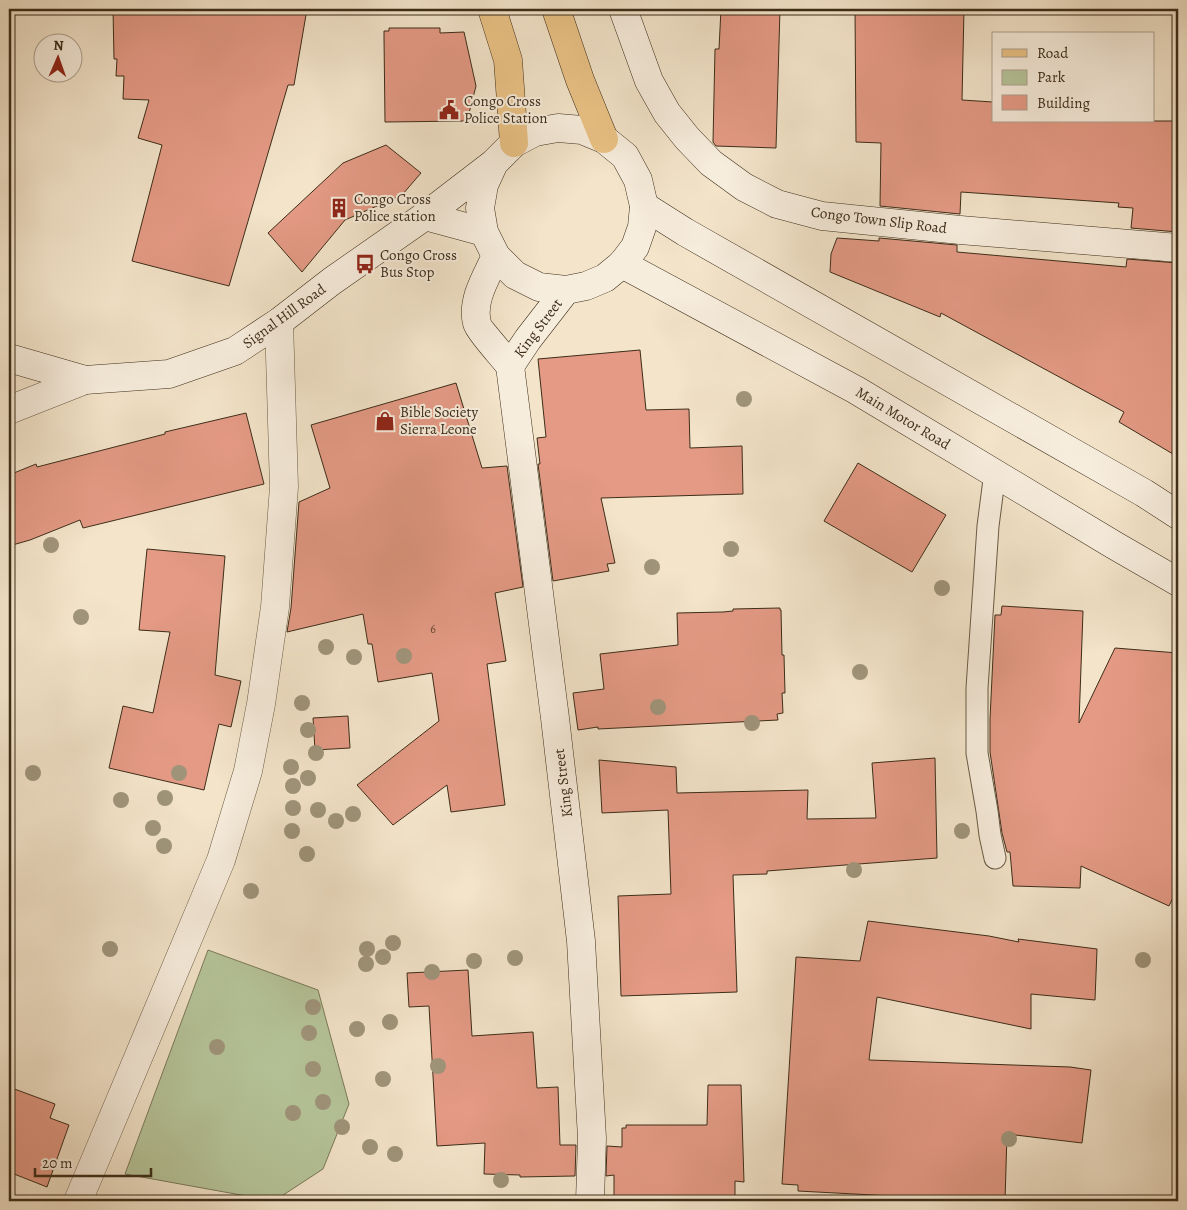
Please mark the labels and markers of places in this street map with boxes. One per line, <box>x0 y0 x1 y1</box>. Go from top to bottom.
place label: Congo Cross Police Station <box>464 91 548 128</box>
public building icon: Congo Cross Police Station <box>438 99 460 121</box>
place label: Congo Cross Police station <box>354 189 436 226</box>
building icon: Congo Cross Police station <box>328 197 350 219</box>
place label: Congo Cross Bus Stop <box>380 245 457 282</box>
bus stop icon: Congo Cross Bus Stop <box>354 253 376 275</box>
place label: Bible Society Sierra Leone <box>400 402 478 439</box>
shop icon: Bible Society Sierra Leone <box>374 410 396 432</box>

